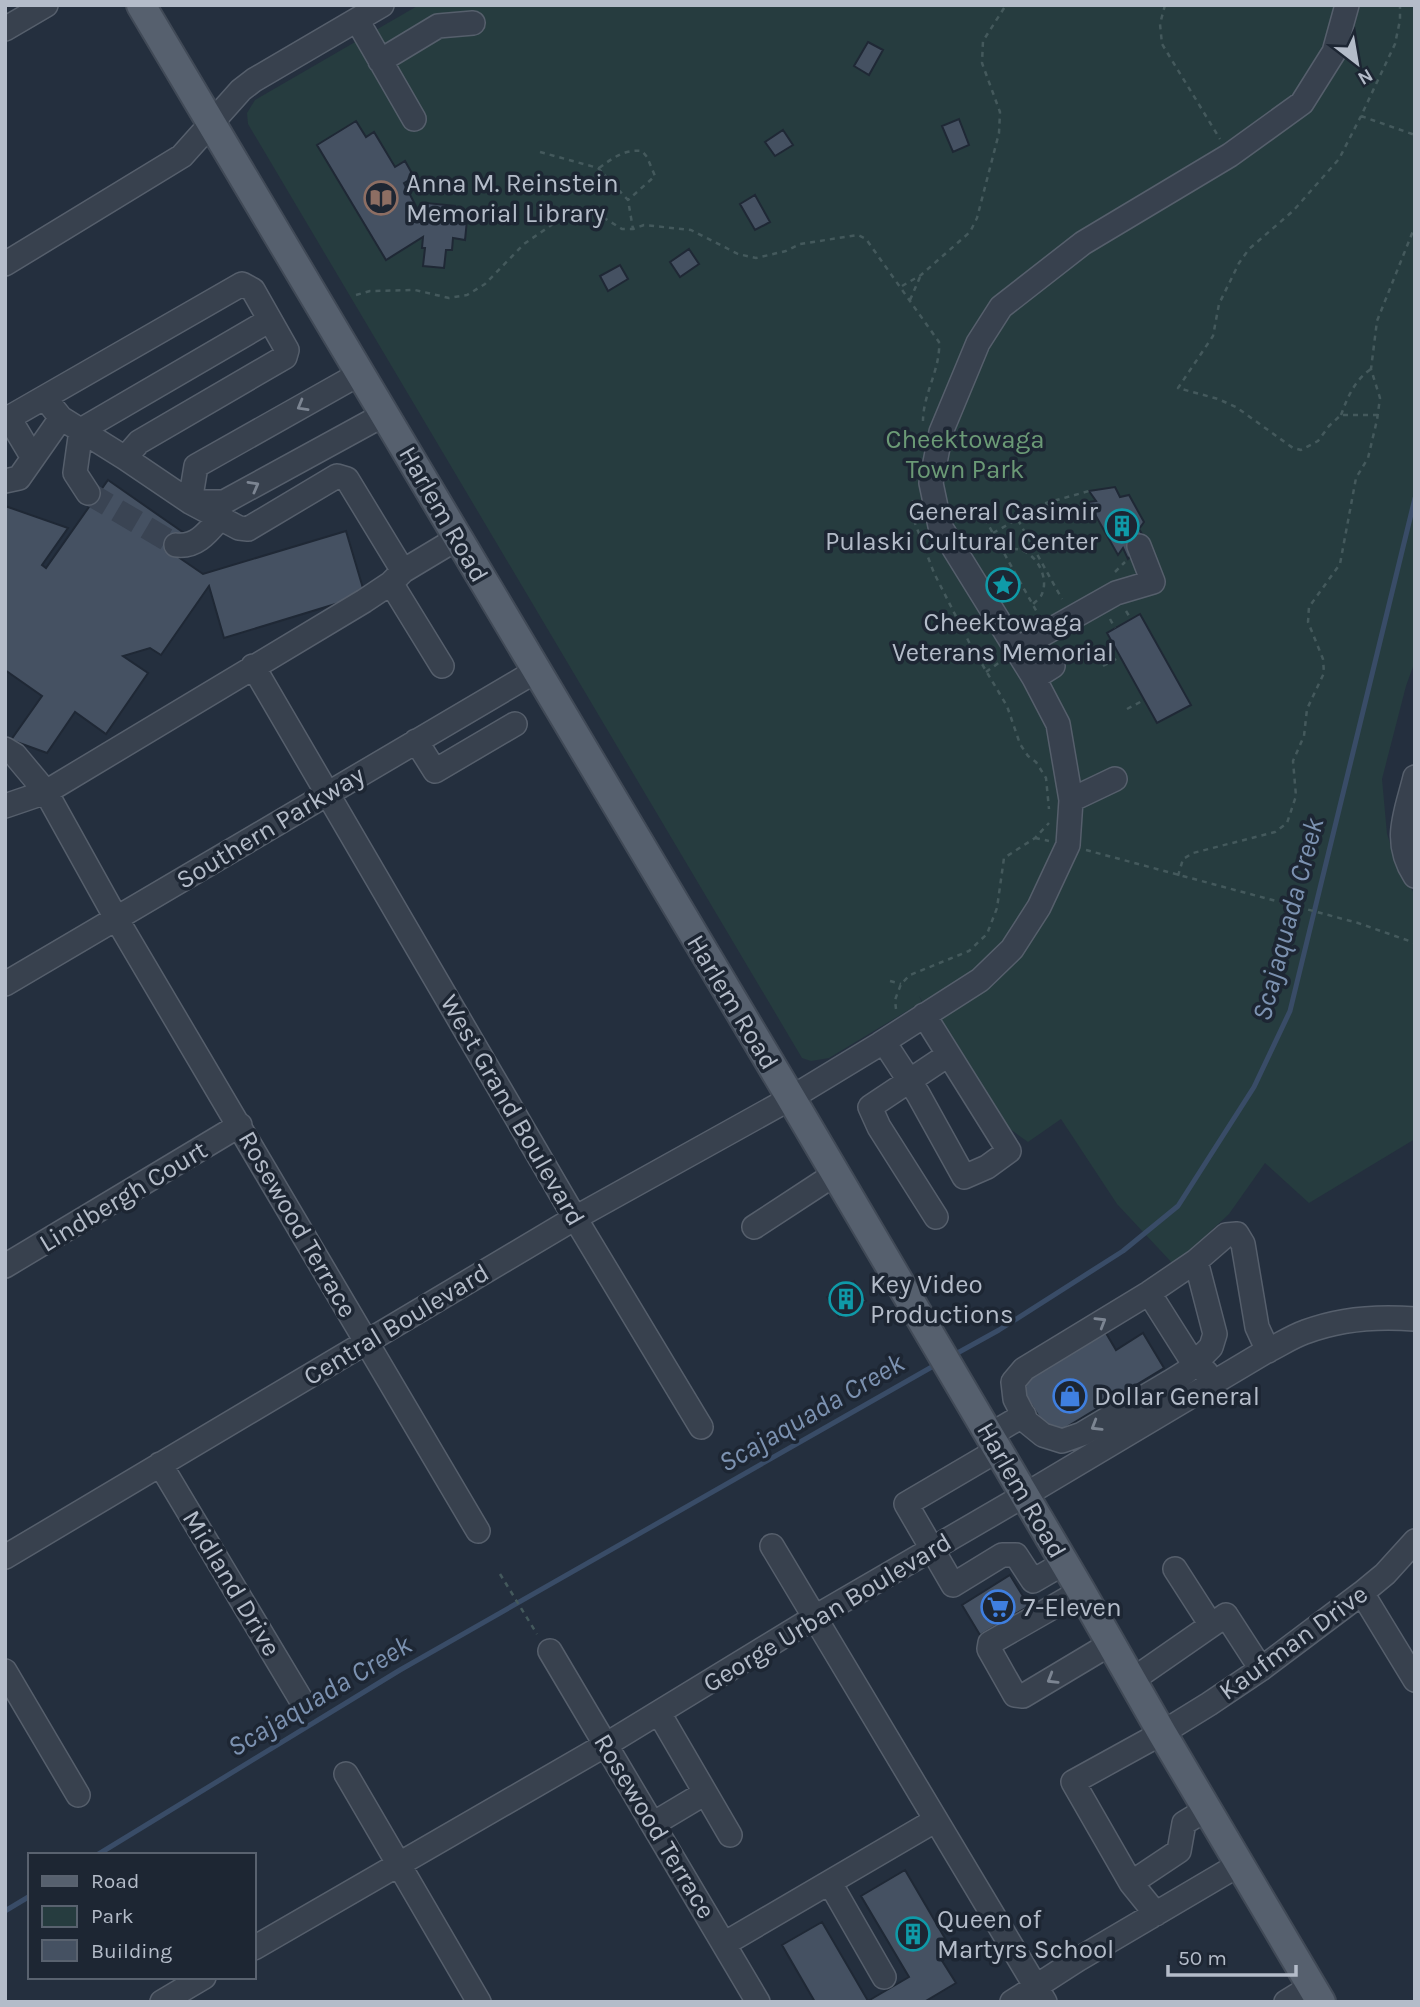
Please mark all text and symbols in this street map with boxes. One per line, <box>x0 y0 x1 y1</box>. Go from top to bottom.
north arrow <box>1322 28 1392 98</box>
text: N <box>1354 64 1377 90</box>
place label: Anna M. Reinstein Memorial Library <box>406 168 619 229</box>
library icon: Anna M. Reinstein Memorial Library <box>362 179 400 217</box>
one-way arrow <box>297 398 309 411</box>
park label: Cheektowaga Town Park <box>885 424 1045 485</box>
street label: Harlem Road <box>392 441 495 588</box>
one-way arrow <box>246 481 259 494</box>
place label: General Casimir Pulaski Cultural Center <box>825 496 1099 557</box>
building icon: General Casimir Pulaski Cultural Center <box>1103 507 1141 545</box>
place icon: Cheektowaga Veterans Memorial <box>984 566 1022 604</box>
place label: Cheektowaga Veterans Memorial <box>892 607 1114 668</box>
street label: Southern Parkway <box>171 759 370 896</box>
water label: Scajaquada Creek <box>1245 813 1331 1024</box>
street label: Harlem Road <box>680 929 785 1075</box>
street label: West Grand Boulevard <box>434 989 591 1231</box>
street label: Rosewood Terrace <box>232 1125 364 1323</box>
street label: Lindbergh Court <box>34 1134 213 1259</box>
street label: Central Boulevard <box>298 1257 495 1392</box>
place label: Key Video Productions <box>870 1269 1014 1330</box>
building icon: Key Video Productions <box>827 1280 865 1318</box>
one-way arrow <box>1093 1318 1106 1331</box>
water label: Scajaquada Creek <box>713 1346 911 1479</box>
shop icon: Dollar General <box>1051 1377 1089 1415</box>
place label: Dollar General <box>1094 1381 1260 1412</box>
street label: Harlem Road <box>970 1417 1073 1564</box>
one-way arrow <box>1090 1418 1103 1431</box>
street label: Midland Drive <box>176 1505 287 1662</box>
street label: George Urban Boulevard <box>697 1526 957 1699</box>
street label: Kaufman Drive <box>1213 1578 1374 1707</box>
supermarket icon: 7-Eleven <box>979 1588 1017 1626</box>
place label: 7-Eleven <box>1023 1592 1122 1623</box>
water label: Scajaquada Creek <box>221 1627 418 1763</box>
one-way arrow <box>1046 1671 1059 1684</box>
street label: Rosewood Terrace <box>587 1728 722 1924</box>
legend <box>28 1853 256 1979</box>
text: Road <box>91 1869 139 1893</box>
text: Park <box>91 1904 134 1928</box>
place label: Queen of Martyrs School <box>937 1904 1114 1965</box>
building icon: Queen of Martyrs School <box>894 1915 932 1953</box>
scale bar <box>1168 1934 1296 1978</box>
text: Building <box>91 1939 172 1963</box>
text: 50 m <box>1178 1946 1227 1970</box>

